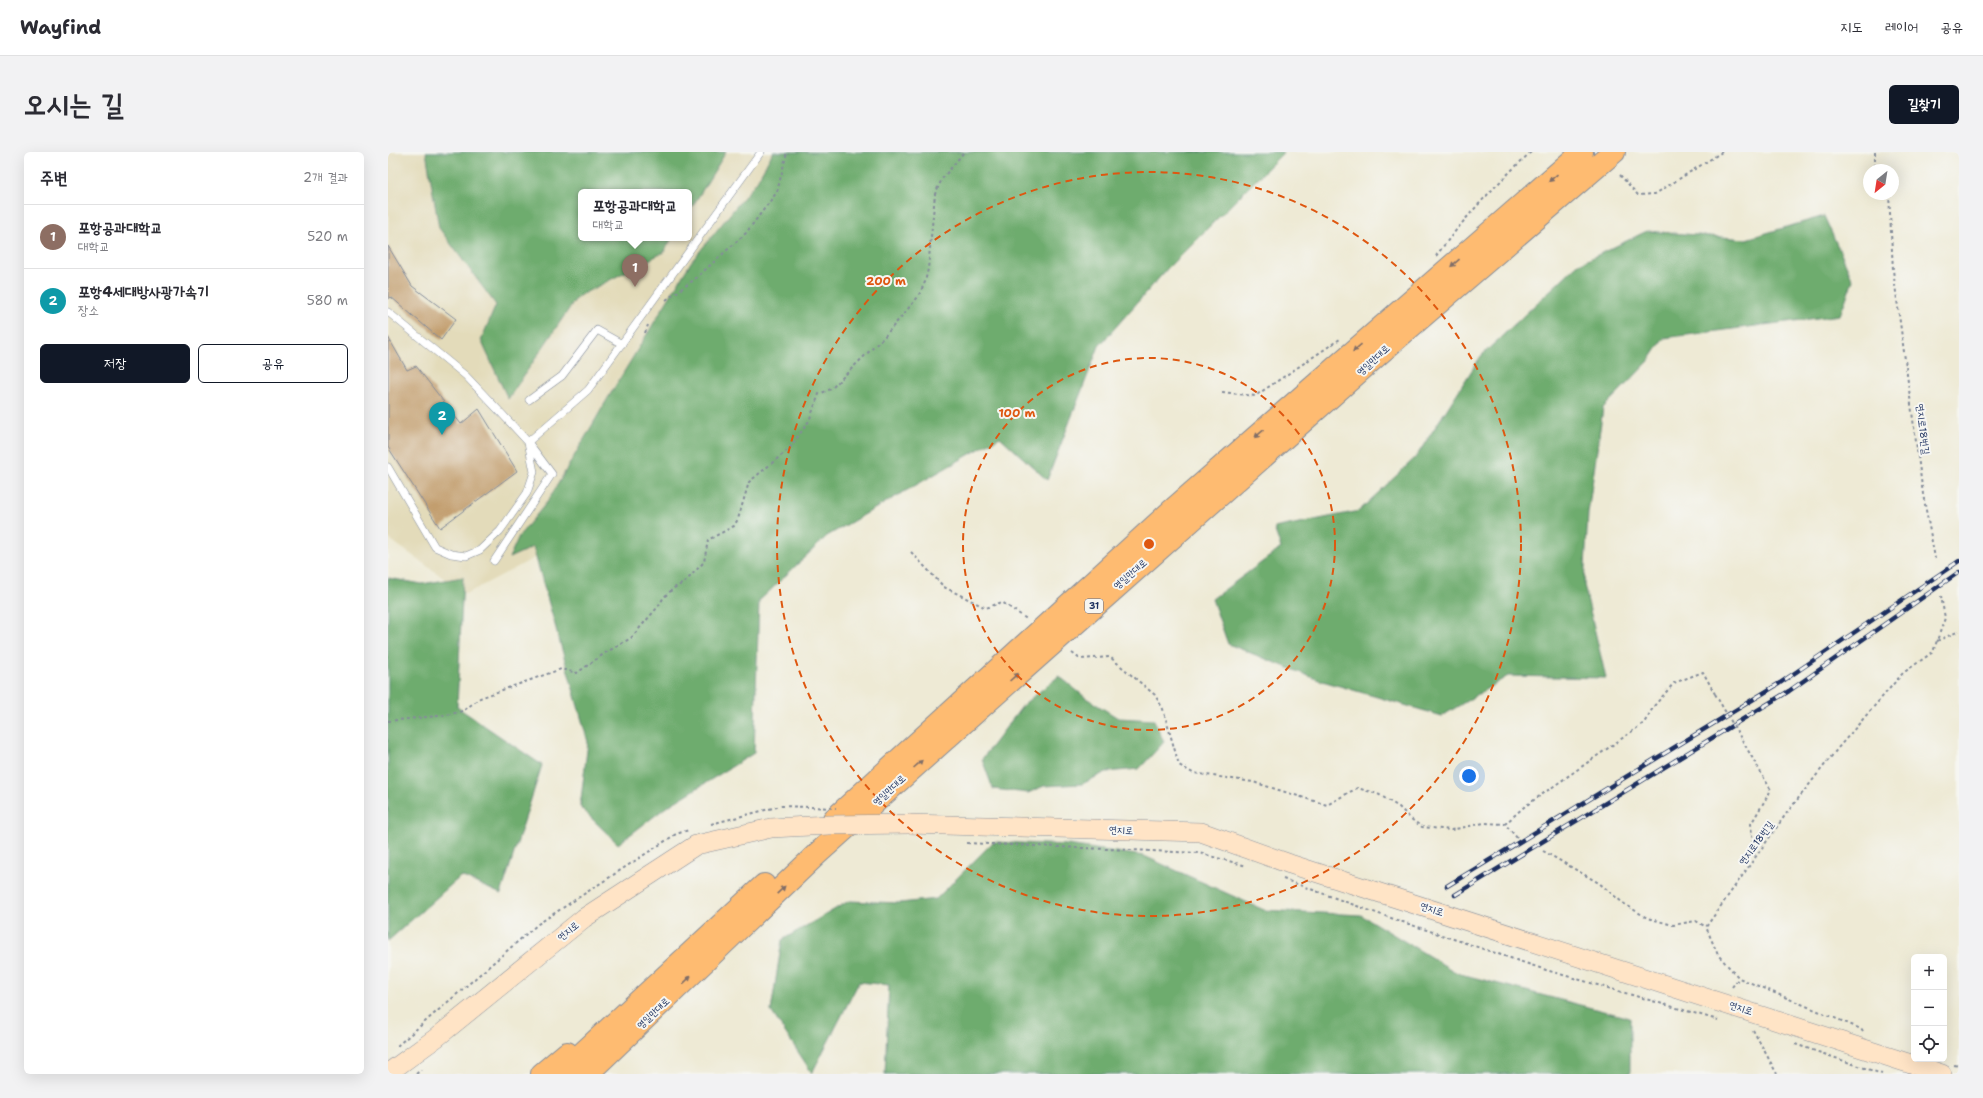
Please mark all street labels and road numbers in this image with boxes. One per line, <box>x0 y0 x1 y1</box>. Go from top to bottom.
street label: 영일만대로 <box>1354 342 1392 378</box>
street label: 연지로18번길 <box>1913 403 1933 455</box>
street label: 영일만대로 <box>1111 556 1149 592</box>
road number: 31 <box>1085 599 1103 613</box>
street label: 영일만대로 <box>870 772 908 808</box>
street label: 연지로18번길 <box>1736 818 1776 868</box>
street label: 연지로 <box>1109 823 1133 837</box>
street label: 연지로 <box>1419 899 1445 919</box>
street label: 연지로 <box>555 918 581 944</box>
street label: 영일만대로 <box>634 995 672 1031</box>
street label: 연지로 <box>1728 998 1754 1018</box>

